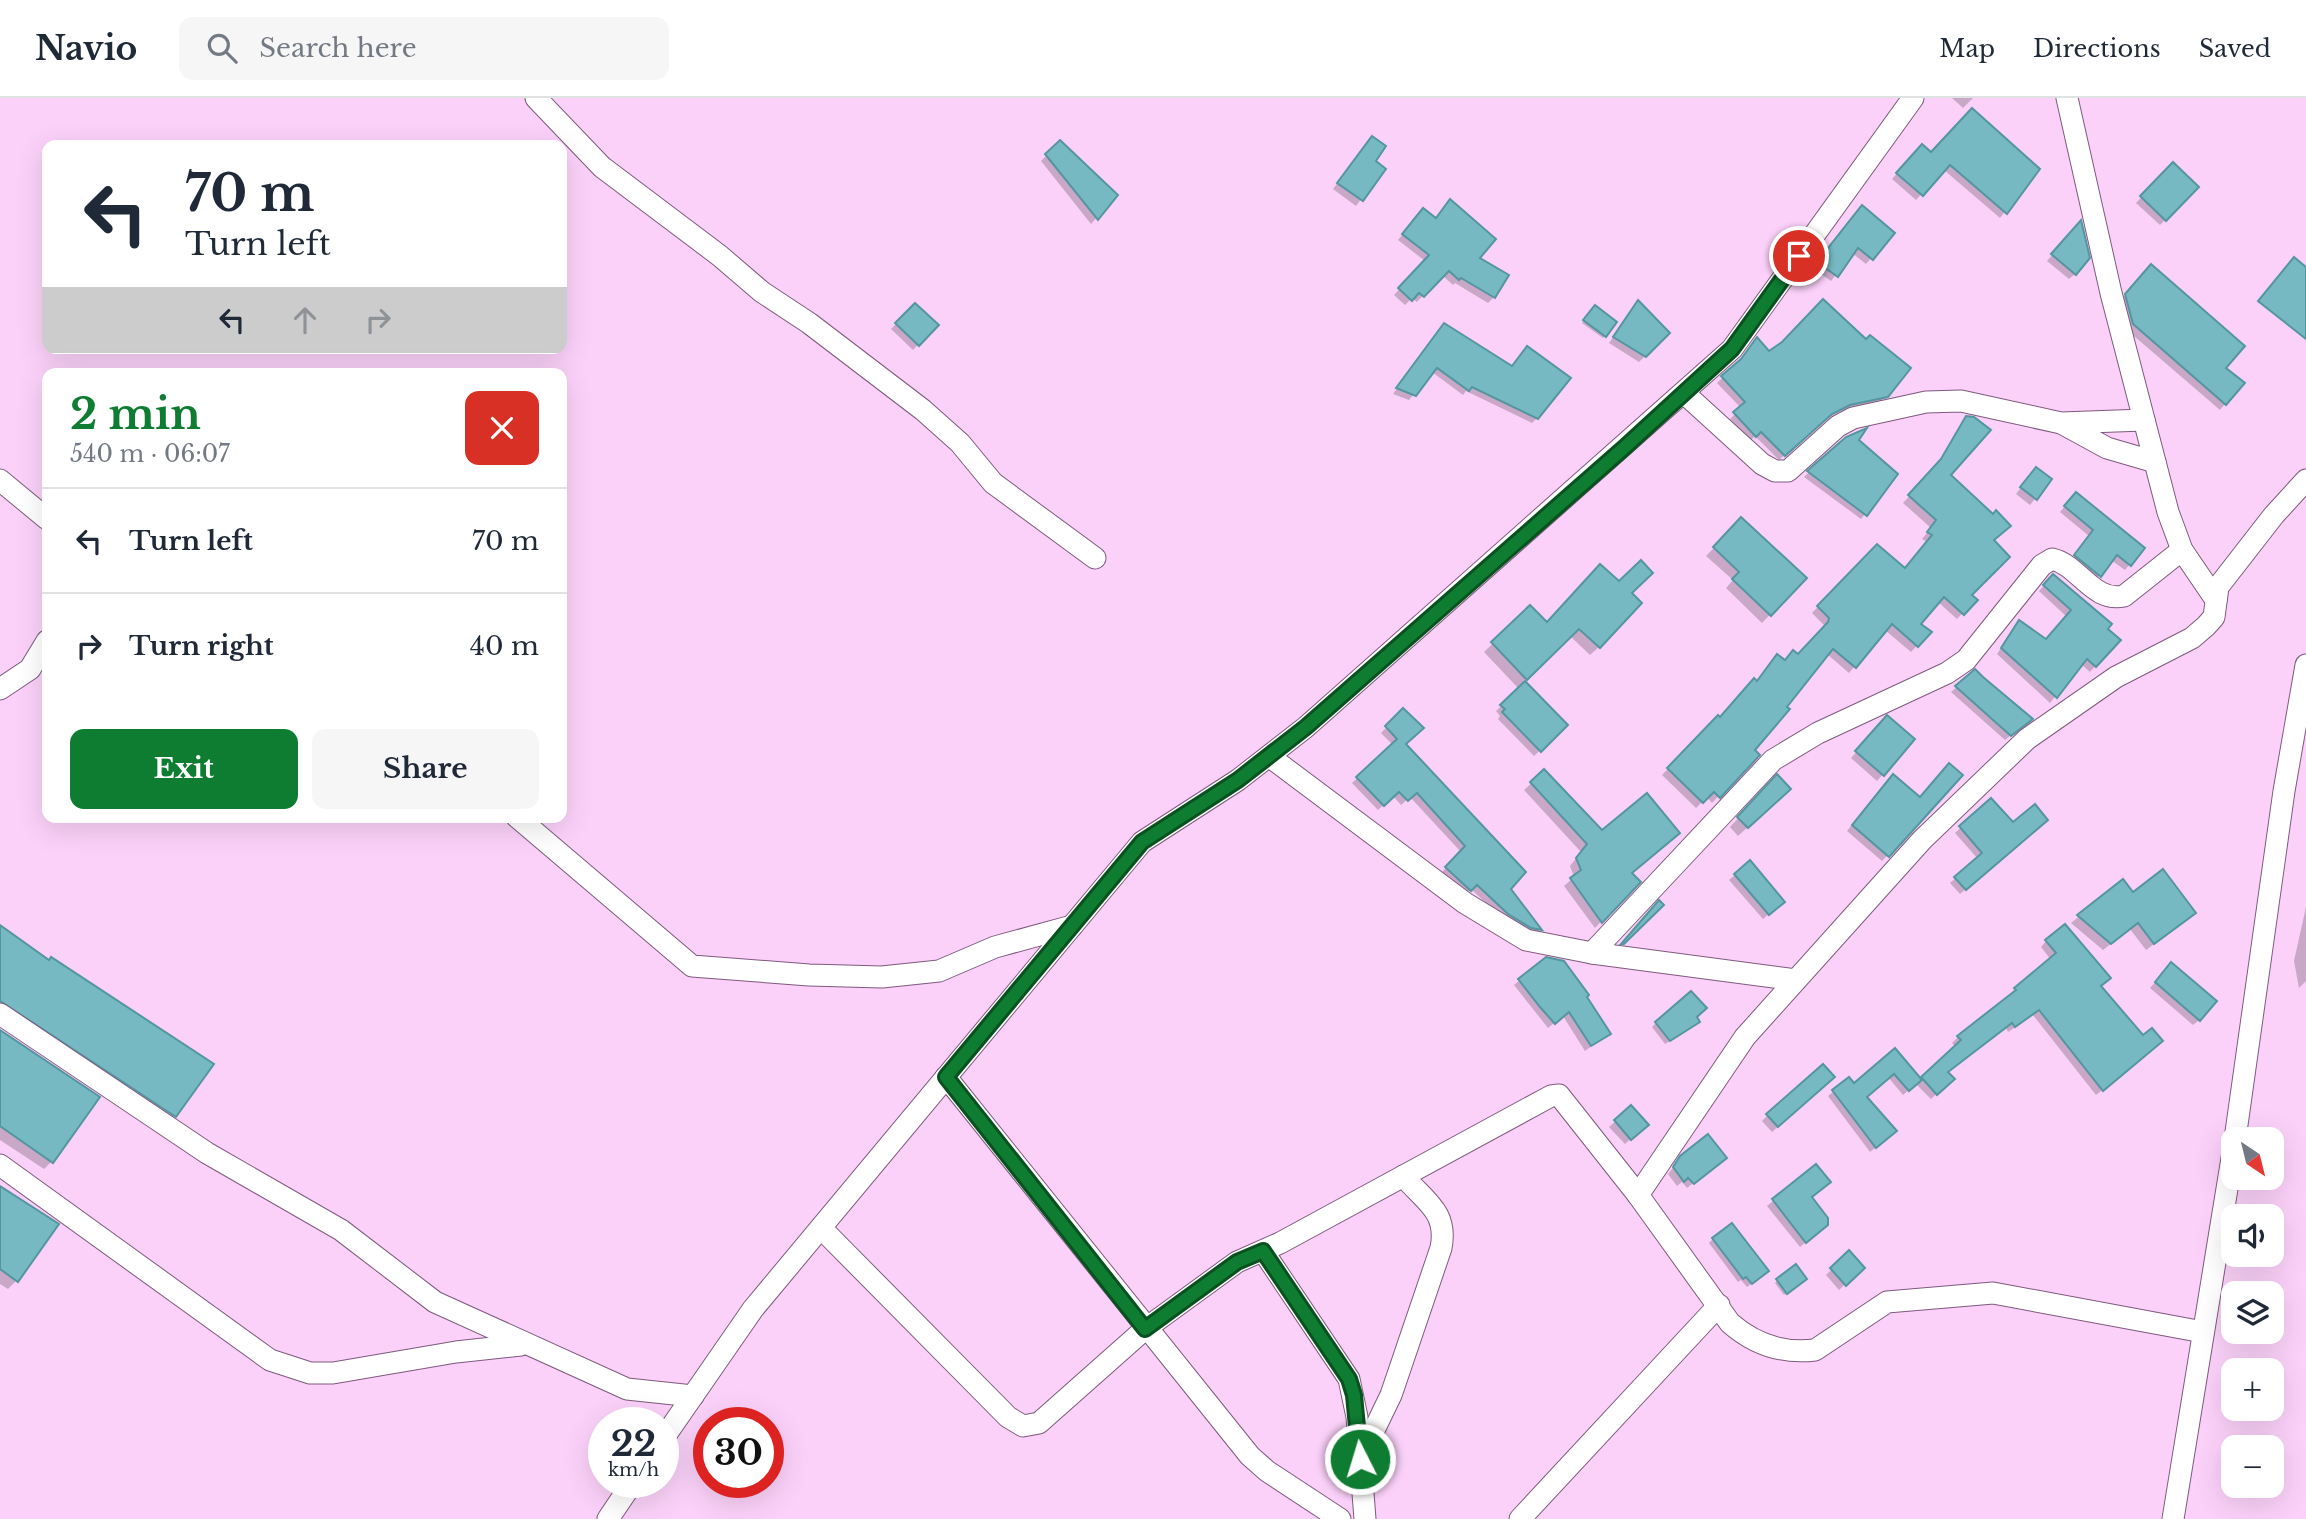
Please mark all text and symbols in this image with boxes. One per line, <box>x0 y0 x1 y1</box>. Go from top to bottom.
search box <box>179 17 669 80</box>
text: Navio <box>35 28 137 69</box>
icon: search <box>203 29 241 67</box>
text: Search here <box>259 32 417 64</box>
text: Map <box>1939 34 1995 63</box>
text: Directions <box>2033 34 2161 63</box>
text: Saved <box>2199 34 2271 63</box>
text: 70 m <box>185 163 315 224</box>
icon: left <box>70 168 161 259</box>
text: Turn left <box>185 224 331 264</box>
pin <box>1769 226 1829 286</box>
icon: arrive <box>1780 237 1818 275</box>
icon: left <box>213 301 251 339</box>
icon: ahead <box>286 301 324 339</box>
icon: right <box>359 301 397 339</box>
text: 2 min <box>70 388 201 440</box>
button: close <box>465 391 539 465</box>
text: 540 m · 06:07 <box>70 440 230 468</box>
icon: left <box>70 522 108 560</box>
text: Turn left <box>129 525 253 557</box>
text: 70 m <box>472 525 539 557</box>
icon: right <box>70 627 108 665</box>
text: Turn right <box>129 630 274 662</box>
text: 40 m <box>470 630 539 662</box>
button: Exit <box>70 729 298 809</box>
button: Share <box>312 729 539 809</box>
north arrow <box>2221 1127 2284 1190</box>
map controls <box>2221 1127 2284 1498</box>
button: sound <box>2221 1204 2284 1267</box>
button: layers <box>2221 1281 2284 1344</box>
button: + <box>2221 1358 2284 1421</box>
speed limit sign: 30 <box>693 1407 784 1498</box>
text: 22 <box>611 1422 656 1465</box>
position arrow <box>1323 1422 1397 1496</box>
button: − <box>2221 1435 2284 1498</box>
text: km/h <box>608 1459 659 1481</box>

